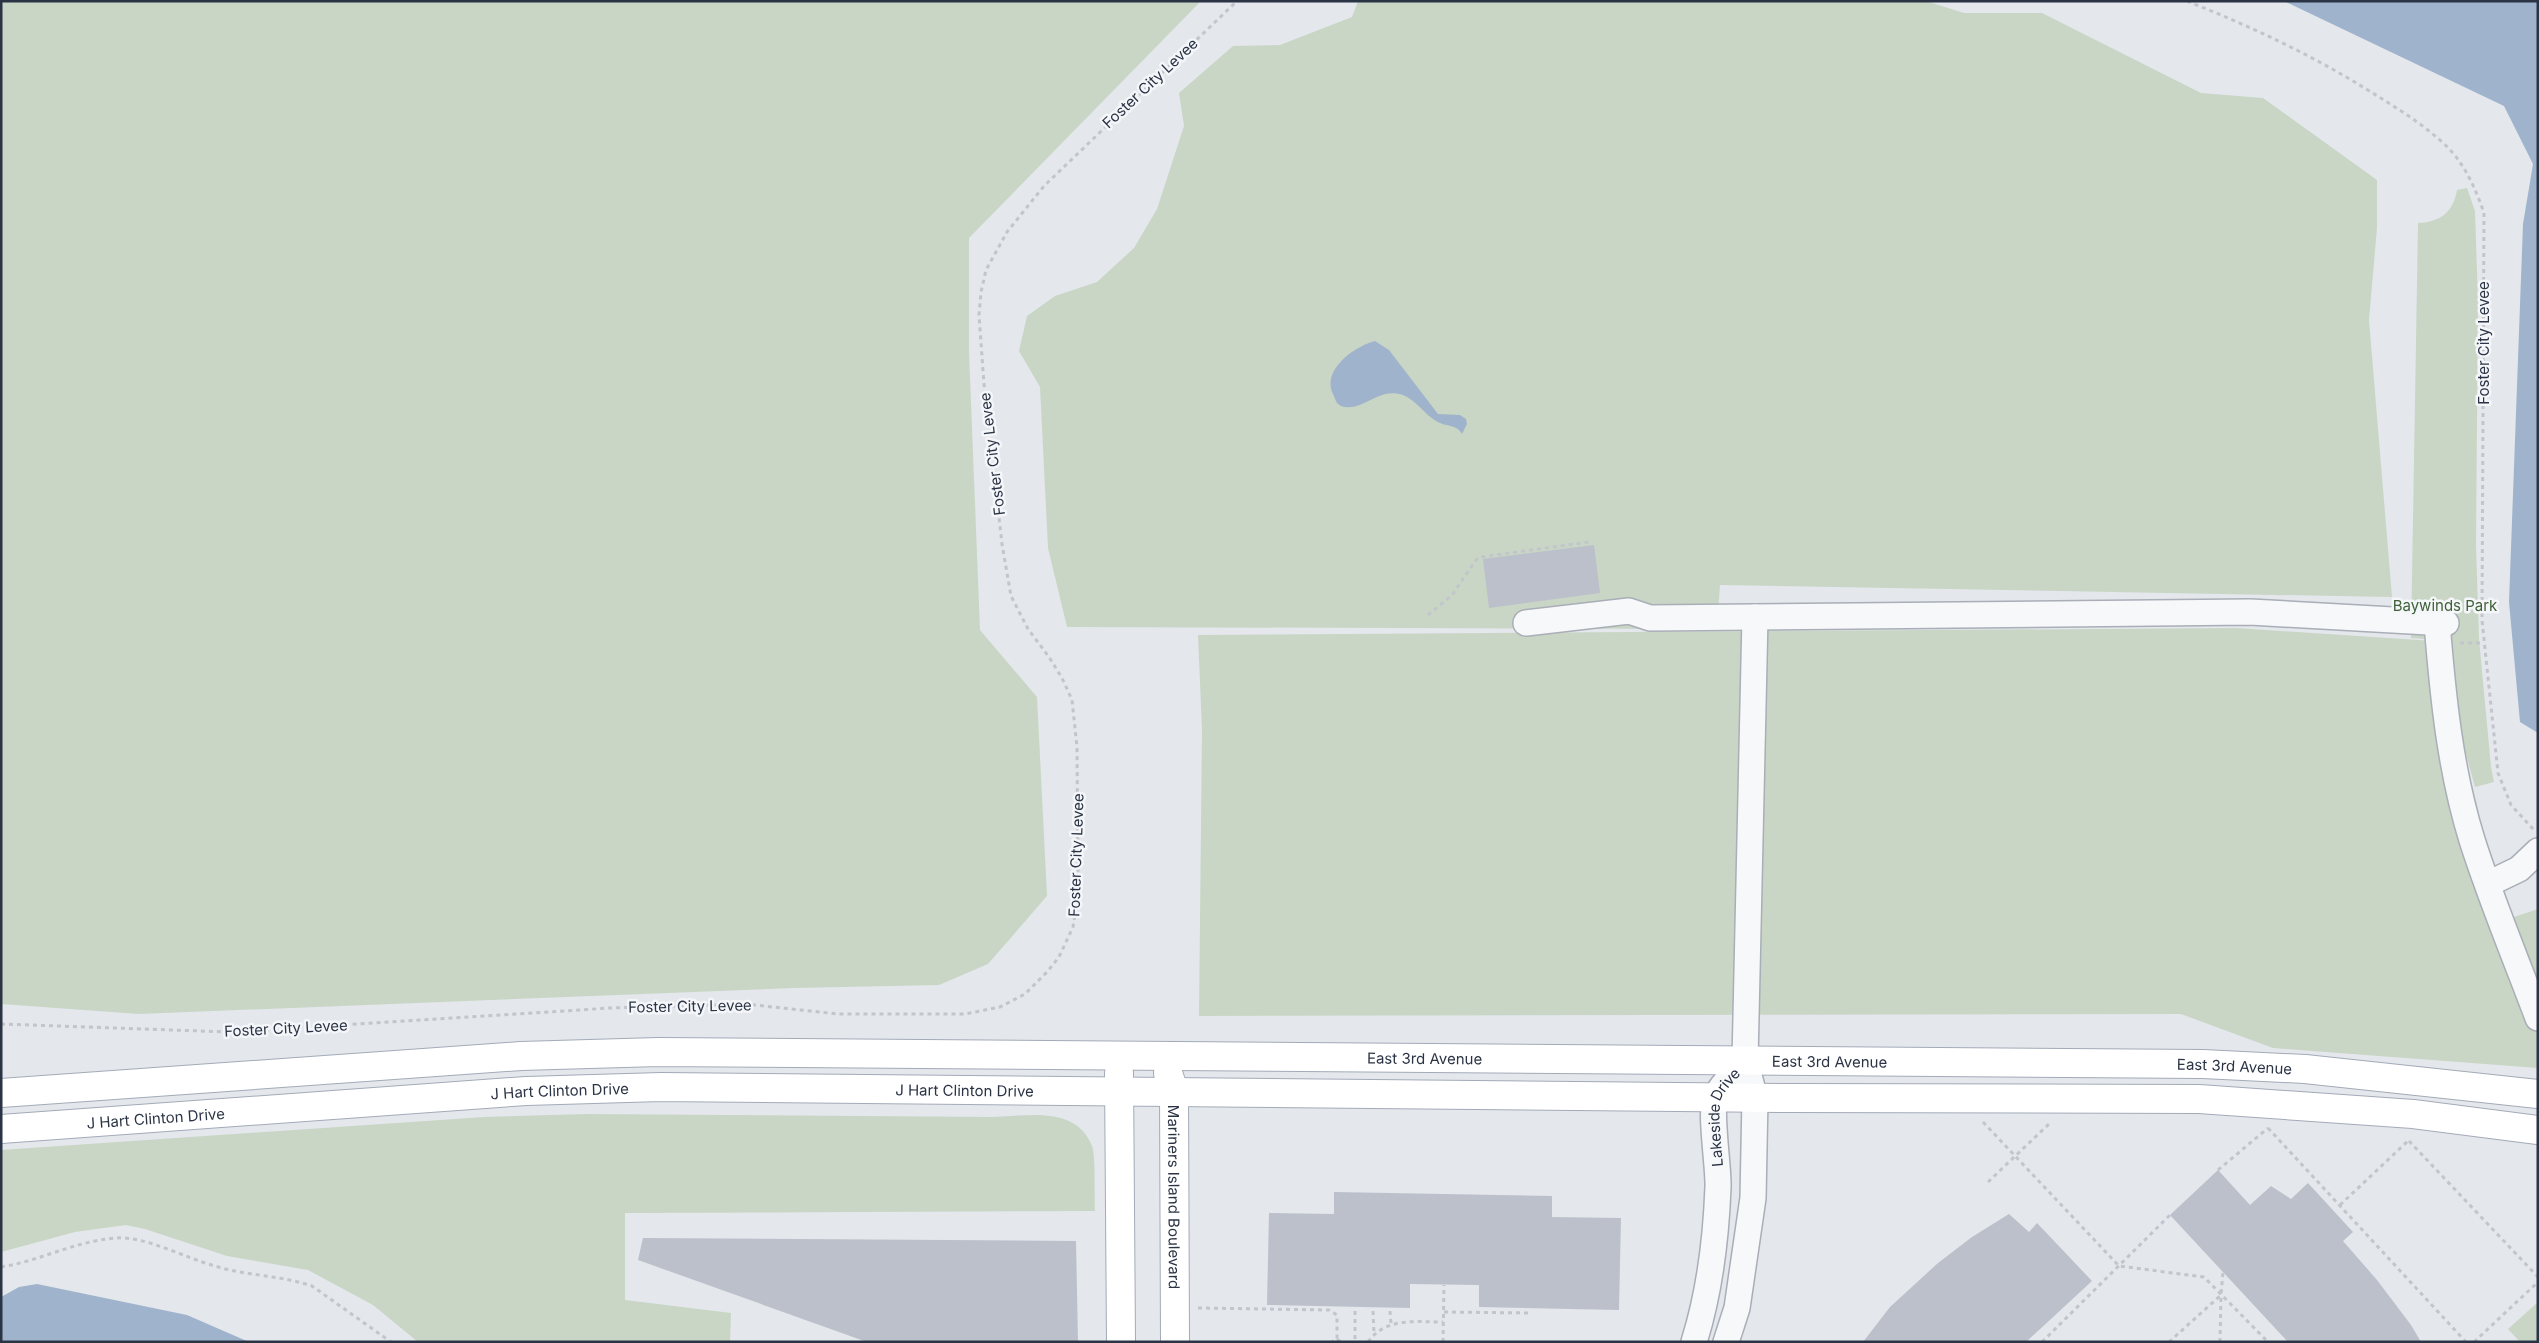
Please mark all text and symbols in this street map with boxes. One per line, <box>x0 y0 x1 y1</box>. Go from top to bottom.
street label: Foster City Levee <box>1098 34 1202 132</box>
street label: Foster City Levee <box>2474 281 2493 405</box>
street label: Foster City Levee <box>975 392 1009 516</box>
park label: Baywinds Park <box>2393 596 2498 615</box>
street label: Foster City Levee <box>1064 793 1088 917</box>
street label: Foster City Levee <box>628 995 752 1017</box>
street label: Foster City Levee <box>224 1015 348 1041</box>
street label: East 3rd Avenue <box>1367 1048 1482 1068</box>
street label: East 3rd Avenue <box>1772 1051 1887 1071</box>
street label: East 3rd Avenue <box>2177 1054 2293 1078</box>
street label: Lakeside Drive <box>1704 1063 1744 1168</box>
street label: J Hart Clinton Drive <box>490 1078 629 1103</box>
street label: J Hart Clinton Drive <box>895 1080 1034 1100</box>
street label: J Hart Clinton Drive <box>86 1103 225 1132</box>
street label: Mariners Island Boulevard <box>1165 1105 1184 1289</box>

